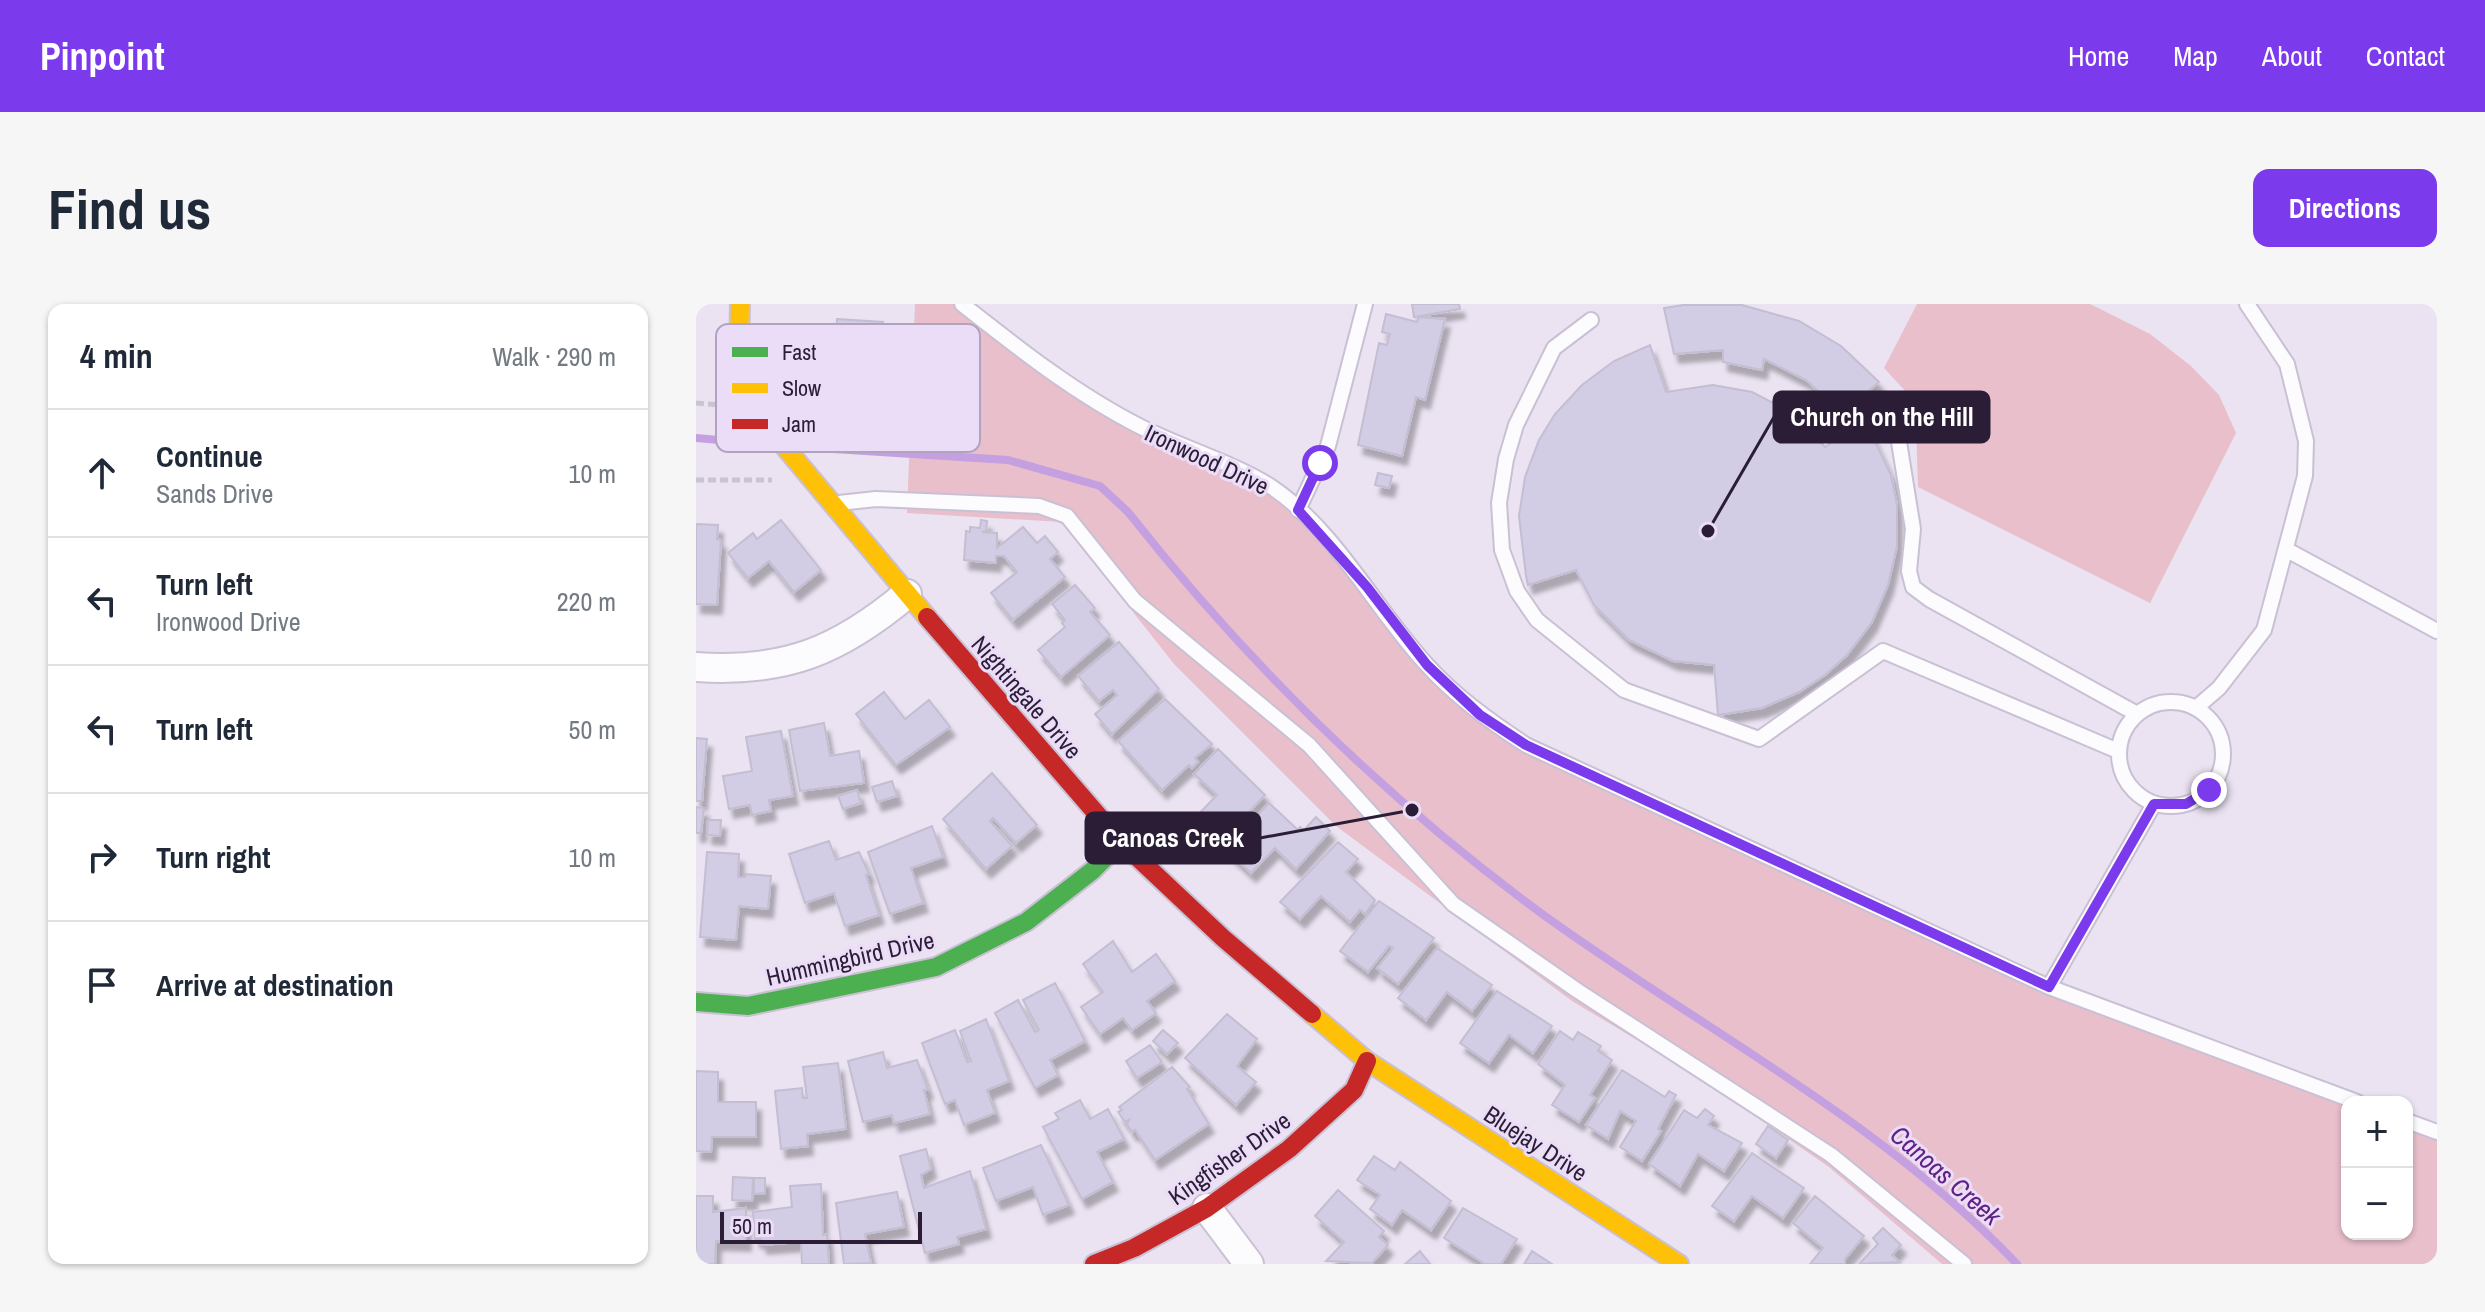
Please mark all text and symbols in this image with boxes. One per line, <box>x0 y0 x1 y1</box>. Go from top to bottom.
text: Pinpoint <box>40 31 165 82</box>
text: Home <box>2068 37 2129 75</box>
text: Map <box>2173 37 2218 75</box>
text: About <box>2262 37 2322 75</box>
text: Contact <box>2366 37 2445 75</box>
button: Directions <box>2253 169 2437 247</box>
text: Find us <box>48 171 211 246</box>
legend <box>716 324 980 452</box>
text: 4 min <box>80 333 153 379</box>
text: Fast <box>782 337 816 367</box>
text: Walk · 290 m <box>492 339 616 374</box>
text: Slow <box>782 373 821 403</box>
callout: Church on the Hill <box>1774 392 1989 442</box>
text: Church on the Hill <box>1790 399 1974 434</box>
text: Jam <box>782 409 816 439</box>
street label: Ironwood Drive <box>1140 416 1274 502</box>
text: Continue <box>156 436 263 476</box>
route start <box>1302 445 1338 481</box>
icon: ahead <box>80 451 124 495</box>
text: 10 m <box>569 456 616 491</box>
text: Sands Drive <box>156 476 273 511</box>
text: Turn left <box>156 564 253 604</box>
icon: left <box>80 579 124 623</box>
text: 220 m <box>557 584 616 619</box>
text: Ironwood Drive <box>156 604 301 639</box>
street label: Nightingale Drive <box>965 629 1089 765</box>
icon: left <box>80 707 124 751</box>
text: Turn left <box>156 709 253 749</box>
text: 50 m <box>569 712 616 747</box>
route end <box>2191 772 2227 808</box>
callout: Canoas Creek <box>1086 813 1260 863</box>
text: Canoas Creek <box>1102 820 1244 855</box>
icon: right <box>80 835 124 879</box>
text: Turn right <box>156 837 270 877</box>
text: 10 m <box>569 840 616 875</box>
street label: Hummingbird Drive <box>763 923 937 993</box>
icon: arrive <box>80 963 124 1007</box>
text: Arrive at destination <box>156 965 394 1005</box>
map controls <box>2341 1096 2413 1240</box>
button: + <box>2341 1096 2413 1168</box>
street label: Bluejay Drive <box>1478 1098 1594 1188</box>
street label: Kingfisher Drive <box>1162 1104 1296 1212</box>
water label: Canoas Creek <box>1883 1117 2010 1234</box>
button: − <box>2341 1168 2413 1240</box>
scale bar <box>720 1208 922 1244</box>
text: 50 m <box>732 1211 772 1241</box>

